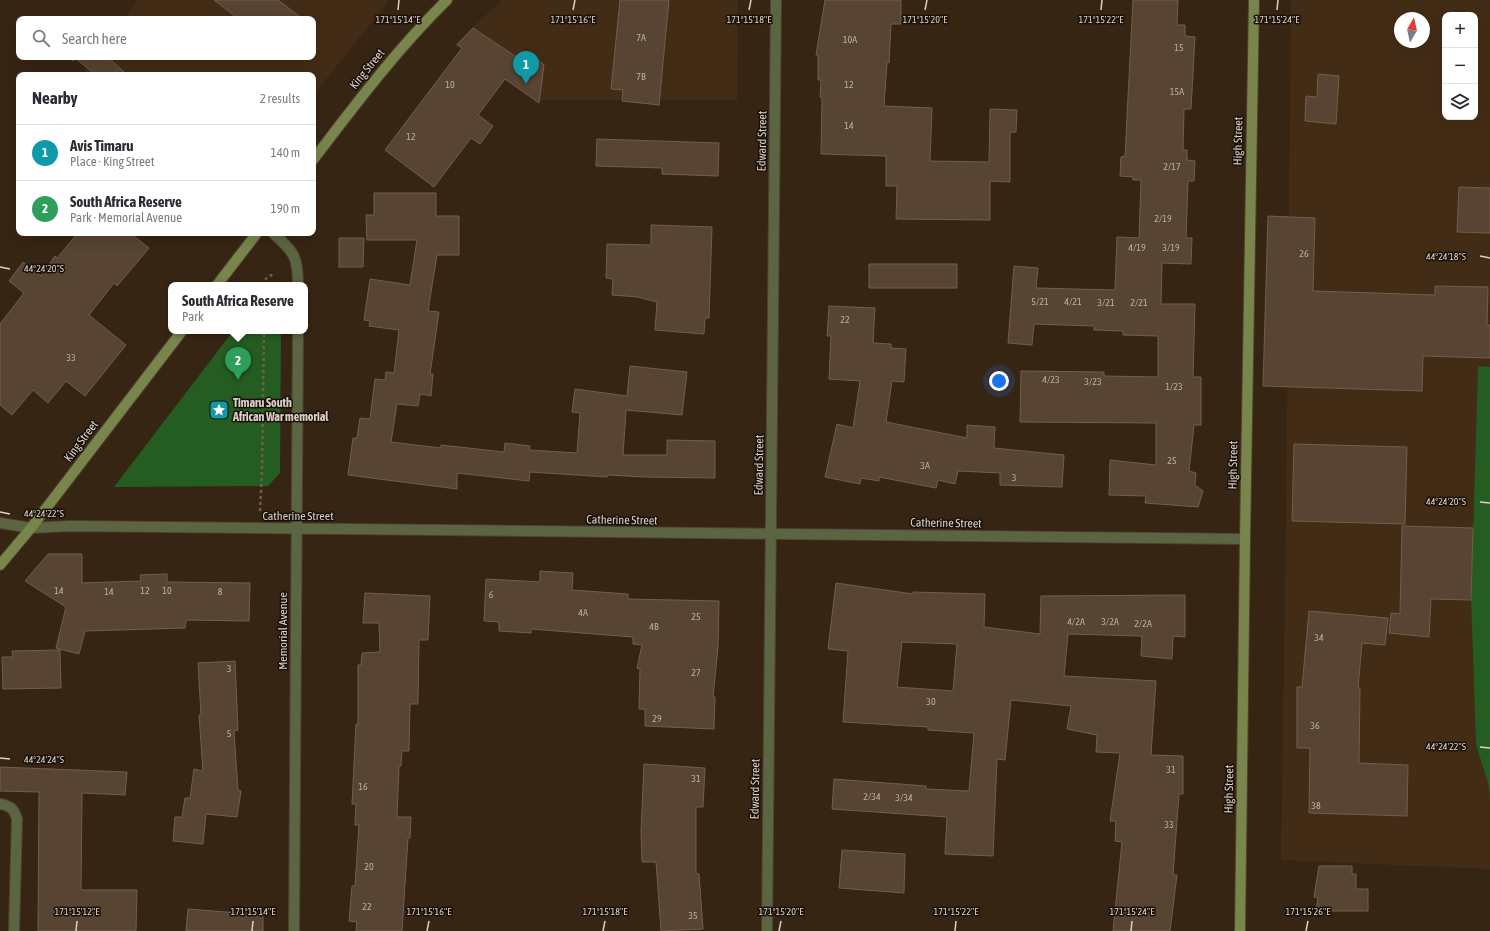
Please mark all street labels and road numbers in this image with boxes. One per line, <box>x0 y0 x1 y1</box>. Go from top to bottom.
street label: King Street <box>347 46 388 92</box>
street label: Edward Street <box>754 110 770 171</box>
street label: High Street <box>1231 116 1245 165</box>
street label: King Street <box>61 417 101 464</box>
street label: Edward Street <box>751 434 767 495</box>
street label: High Street <box>1226 440 1240 489</box>
street label: Catherine Street <box>262 509 334 523</box>
street label: Catherine Street <box>586 512 658 528</box>
street label: Catherine Street <box>910 515 982 531</box>
street label: Memorial Avenue <box>276 592 290 670</box>
street label: Edward Street <box>747 758 763 819</box>
street label: High Street <box>1222 764 1236 813</box>

